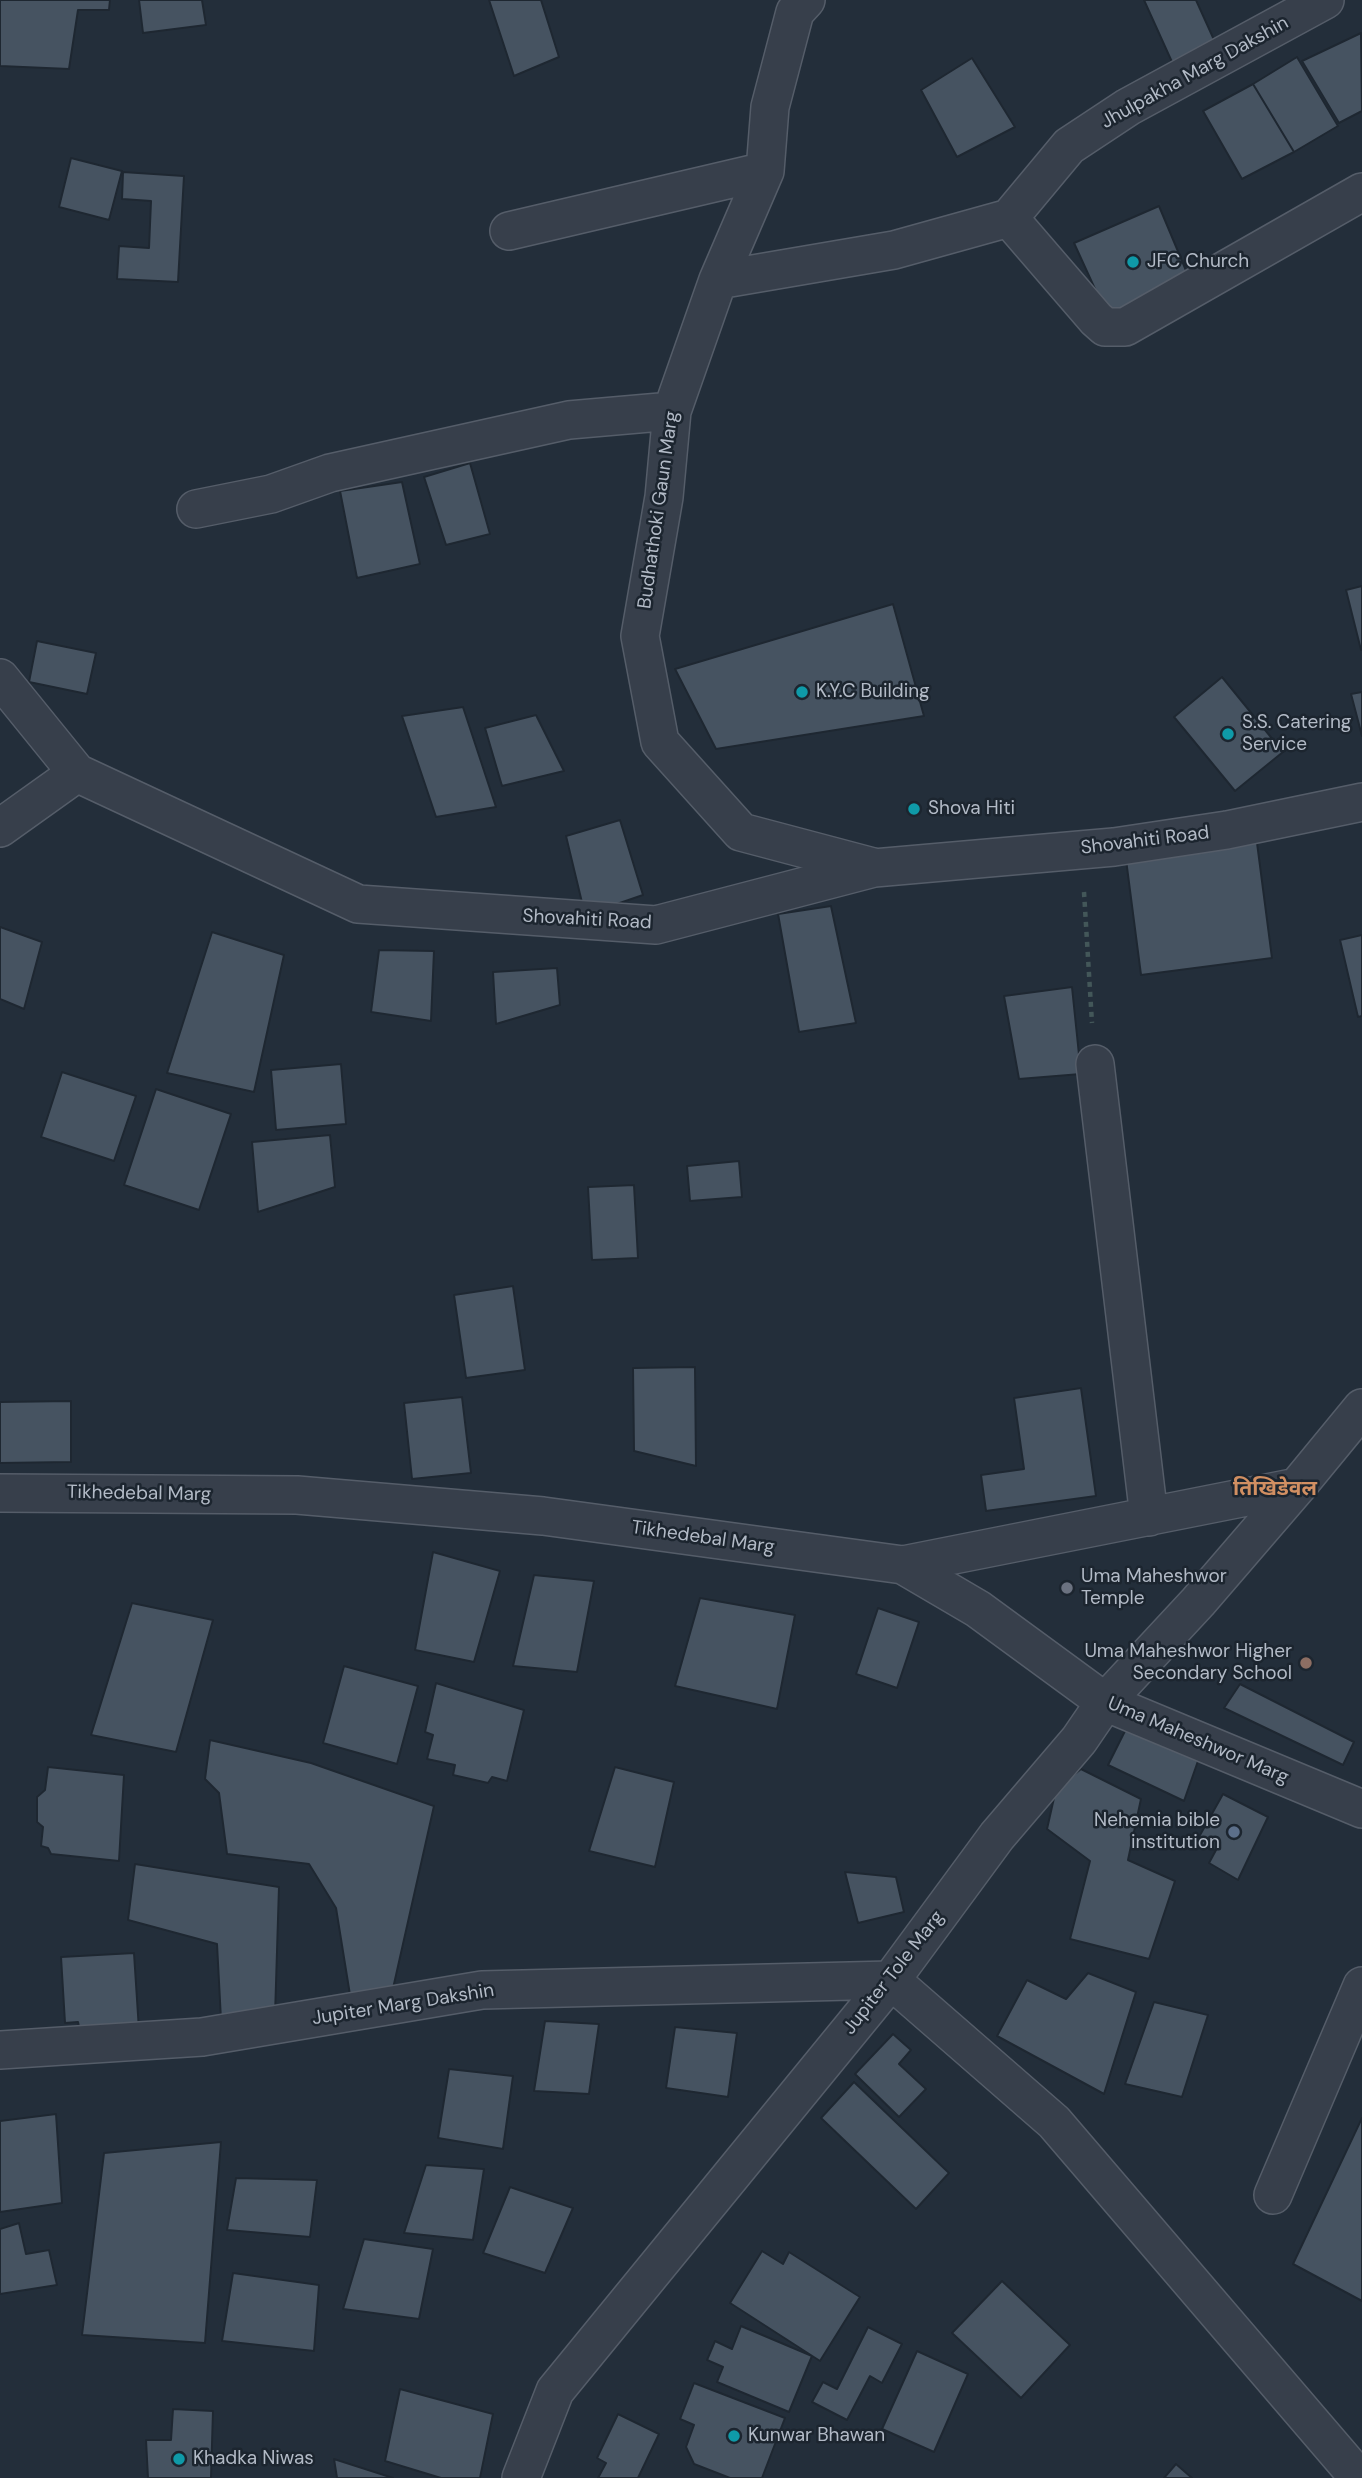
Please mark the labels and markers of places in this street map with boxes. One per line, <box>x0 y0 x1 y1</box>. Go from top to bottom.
place label: JFC Church <box>1147 251 1249 273</box>
marker: JFC Church <box>1125 254 1141 270</box>
place label: K.Y.C Building <box>816 681 930 703</box>
marker: K.Y.C Building <box>794 684 810 700</box>
place label: S.S. Catering Service <box>1242 712 1351 756</box>
marker: S.S. Catering Service <box>1220 726 1236 742</box>
place label: Shova Hiti <box>928 798 1015 820</box>
marker: Shova Hiti <box>906 801 922 817</box>
place label: Uma Maheshwor Temple <box>1081 1566 1227 1610</box>
marker: Uma Maheshwor Temple <box>1059 1580 1075 1596</box>
place label: Uma Maheshwor Higher Secondary School <box>1084 1641 1292 1685</box>
marker: Uma Maheshwor Higher Secondary School <box>1298 1655 1314 1671</box>
place label: Nehemia bible institution <box>1094 1810 1220 1854</box>
marker: Nehemia bible institution <box>1226 1824 1242 1840</box>
place label: Kunwar Bhawan <box>748 2425 885 2447</box>
marker: Kunwar Bhawan <box>726 2428 742 2444</box>
place label: Khadka Niwas <box>193 2448 314 2470</box>
marker: Khadka Niwas <box>171 2451 187 2467</box>

